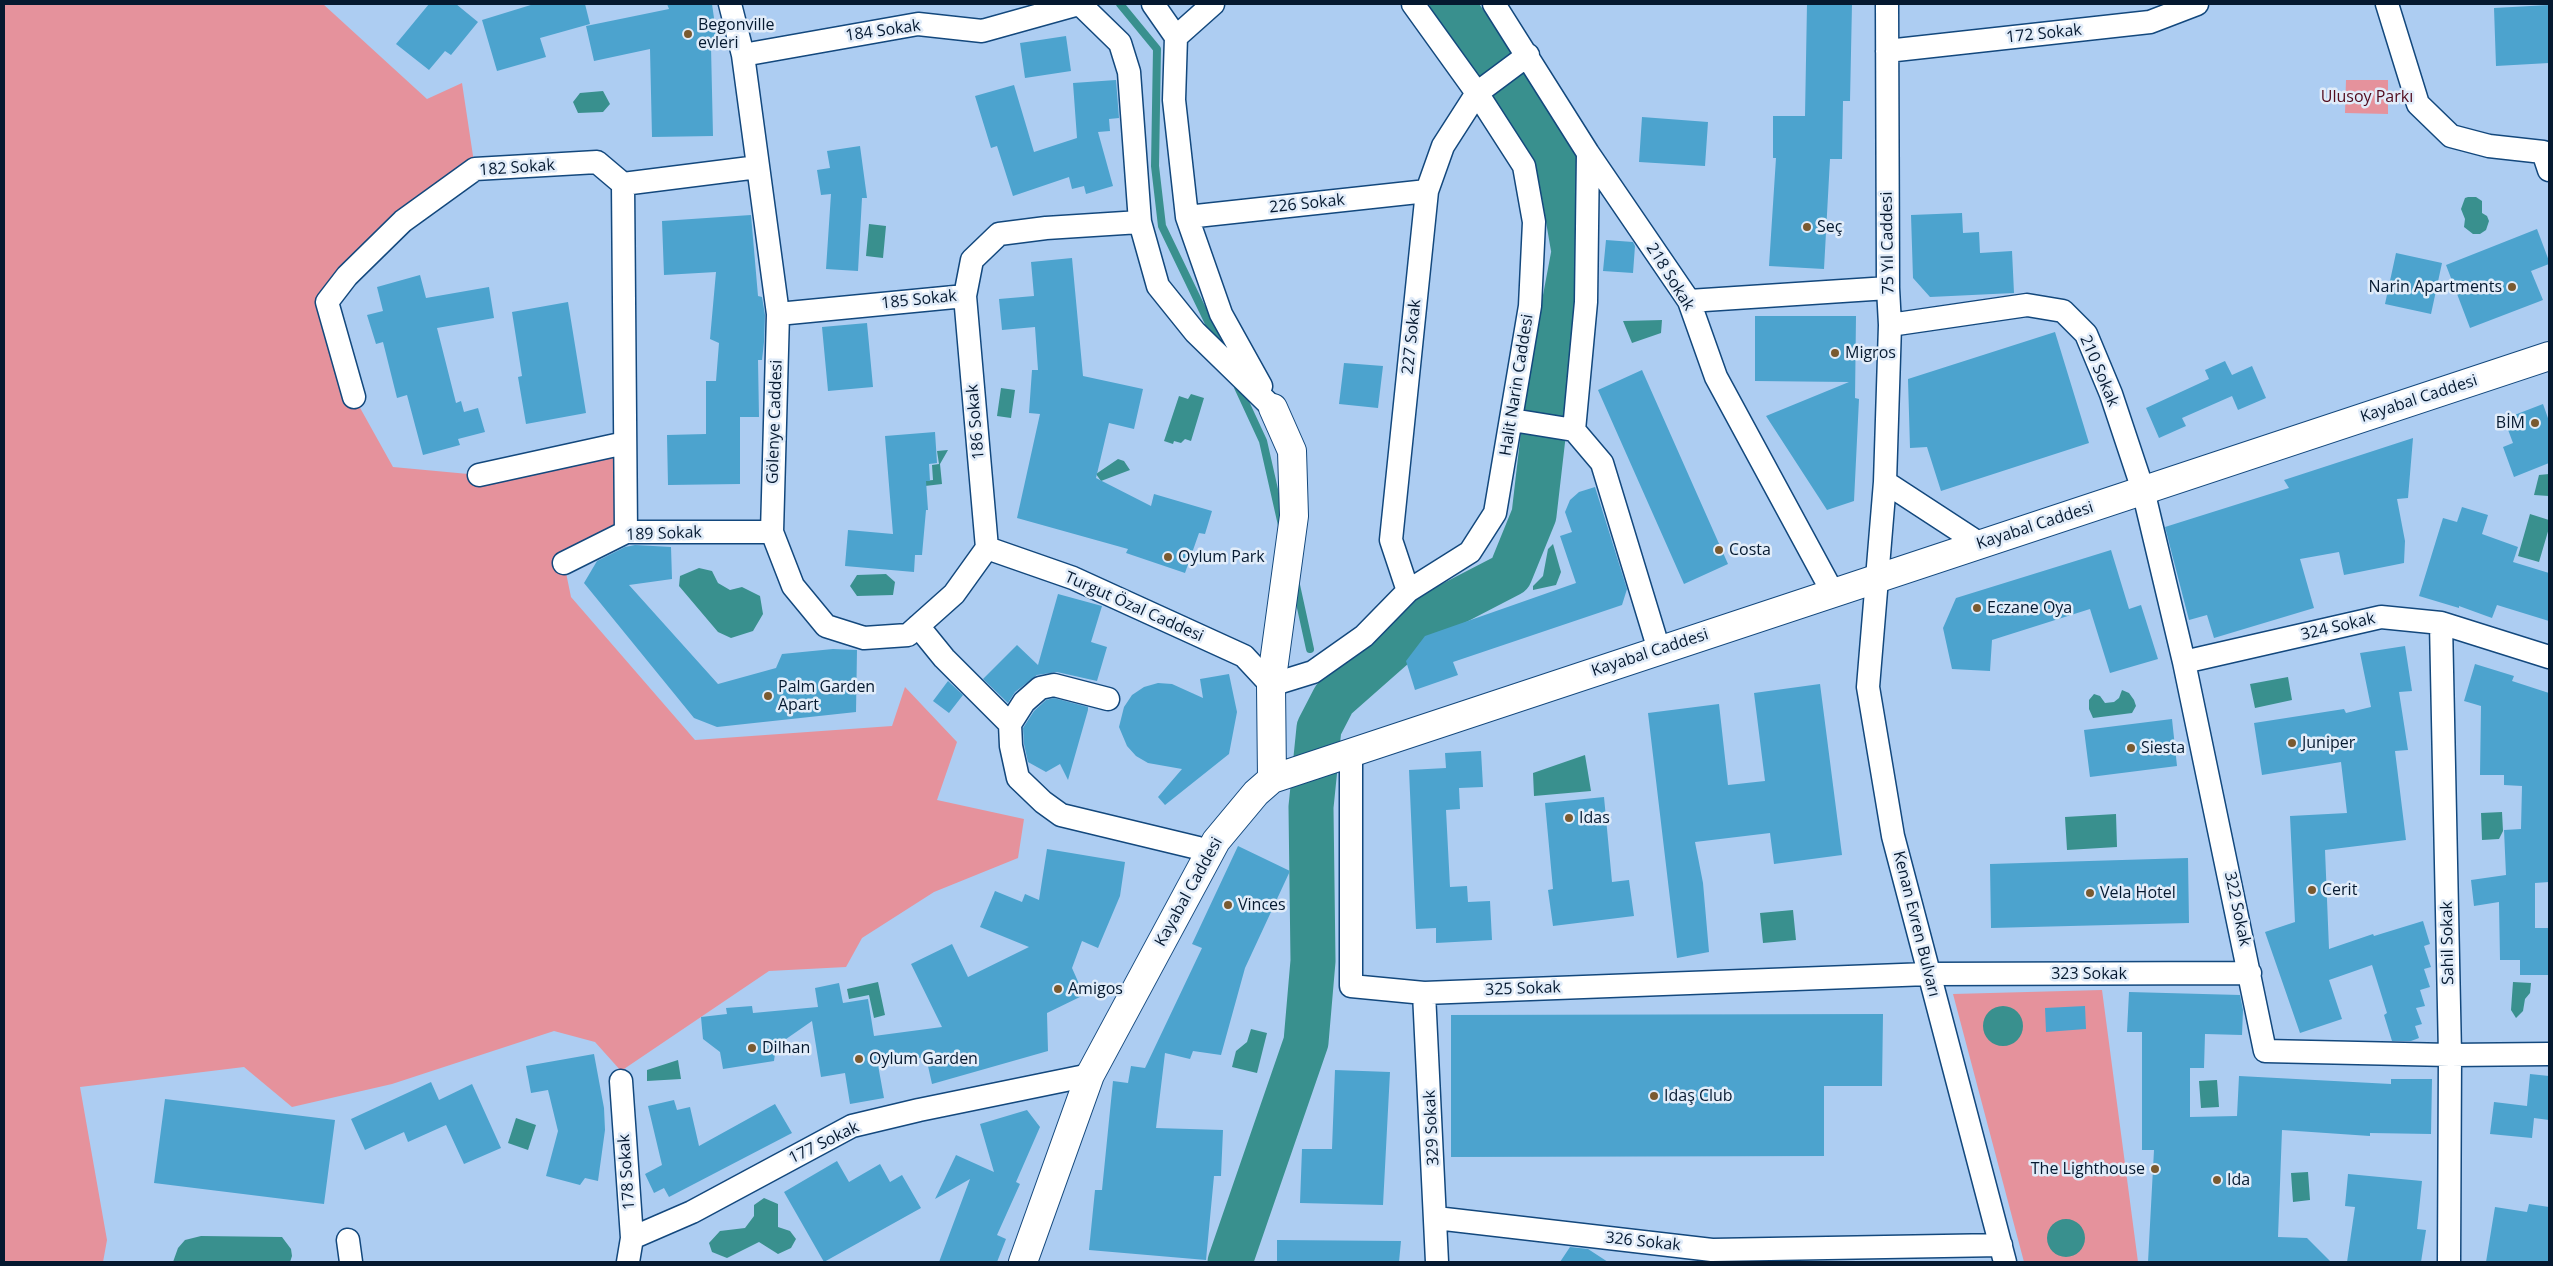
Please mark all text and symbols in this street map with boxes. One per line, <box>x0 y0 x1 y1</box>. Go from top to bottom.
place label: Begonville evleri <box>698 15 775 53</box>
street label: 184 Sokak <box>844 16 922 46</box>
street label: 172 Sokak <box>2005 20 2083 48</box>
marker: Begonville evleri <box>682 28 694 40</box>
park label: Ulusoy Parkı <box>2321 87 2413 107</box>
street label: 182 Sokak <box>479 156 555 180</box>
street label: 226 Sokak <box>1268 190 1346 218</box>
street label: 75 Yıl Caddesi <box>1878 191 1898 295</box>
place label: Seç <box>1817 217 1842 237</box>
marker: Seç <box>1801 221 1813 233</box>
street label: 218 Sokak <box>1642 240 1698 314</box>
place label: Narin Apartments <box>2369 277 2502 297</box>
marker: Narin Apartments <box>2506 281 2518 293</box>
street label: 185 Sokak <box>880 286 958 314</box>
street label: 227 Sokak <box>1398 298 1426 376</box>
street label: Halit Narin Caddesi <box>1496 313 1538 457</box>
street label: 210 Sokak <box>2075 332 2123 410</box>
place label: Migros <box>1845 343 1896 363</box>
marker: Migros <box>1829 347 1841 359</box>
street label: Gölenye Caddesi <box>763 359 787 485</box>
street label: Kayabal Caddesi <box>2358 371 2480 427</box>
street label: 186 Sokak <box>963 383 989 461</box>
place label: BİM <box>2496 413 2525 433</box>
marker: BİM <box>2529 417 2541 429</box>
street label: Kayabal Caddesi <box>1974 498 2096 554</box>
street label: 189 Sokak <box>626 523 702 545</box>
place label: Costa <box>1729 540 1771 560</box>
marker: Costa <box>1713 544 1725 556</box>
place label: Oylum Park <box>1178 547 1265 567</box>
marker: Oylum Park <box>1162 551 1174 563</box>
street label: Turgut Özal Caddesi <box>1062 568 1206 646</box>
place label: Eczane Oya <box>1987 598 2072 618</box>
marker: Eczane Oya <box>1971 602 1983 614</box>
street label: 324 Sokak <box>2299 609 2377 645</box>
street label: Kayabal Caddesi <box>1589 625 1711 681</box>
place label: Palm Garden Apart <box>778 677 875 715</box>
marker: Palm Garden Apart <box>762 690 774 702</box>
place label: Juniper <box>2302 733 2355 753</box>
marker: Juniper <box>2286 737 2298 749</box>
place label: Siesta <box>2141 738 2185 758</box>
marker: Siesta <box>2125 742 2137 754</box>
place label: Idas <box>1579 808 1610 828</box>
marker: Idas <box>1563 812 1575 824</box>
street label: Kayabal Caddesi <box>1151 834 1227 950</box>
street label: Kenan Evren Bulvarı <box>1889 849 1943 999</box>
street label: 322 Sokak <box>2220 870 2254 948</box>
place label: Cerit <box>2322 880 2357 900</box>
place label: Vela Hotel <box>2100 883 2176 903</box>
marker: Cerit <box>2306 884 2318 896</box>
marker: Vela Hotel <box>2084 887 2096 899</box>
place label: Vinces <box>1238 895 1286 915</box>
marker: Vinces <box>1222 899 1234 911</box>
street label: Sahil Sokak <box>2438 901 2458 985</box>
street label: 323 Sokak <box>2051 964 2127 984</box>
street label: 325 Sokak <box>1485 978 1561 1000</box>
place label: Amigos <box>1068 979 1123 999</box>
marker: Amigos <box>1052 983 1064 995</box>
place label: Dilhan <box>762 1038 810 1058</box>
marker: Dilhan <box>746 1042 758 1054</box>
place label: Oylum Garden <box>869 1049 978 1069</box>
marker: Oylum Garden <box>853 1053 865 1065</box>
place label: Idaş Club <box>1664 1086 1733 1106</box>
street label: 329 Sokak <box>1420 1090 1444 1166</box>
marker: Idaş Club <box>1648 1090 1660 1102</box>
street label: 177 Sokak <box>786 1118 862 1168</box>
street label: 178 Sokak <box>615 1134 639 1210</box>
place label: The Lighthouse <box>2031 1159 2145 1179</box>
marker: The Lighthouse <box>2149 1163 2161 1175</box>
place label: Ida <box>2227 1170 2250 1190</box>
marker: Ida <box>2211 1174 2223 1186</box>
street label: 326 Sokak <box>1604 1228 1682 1256</box>

